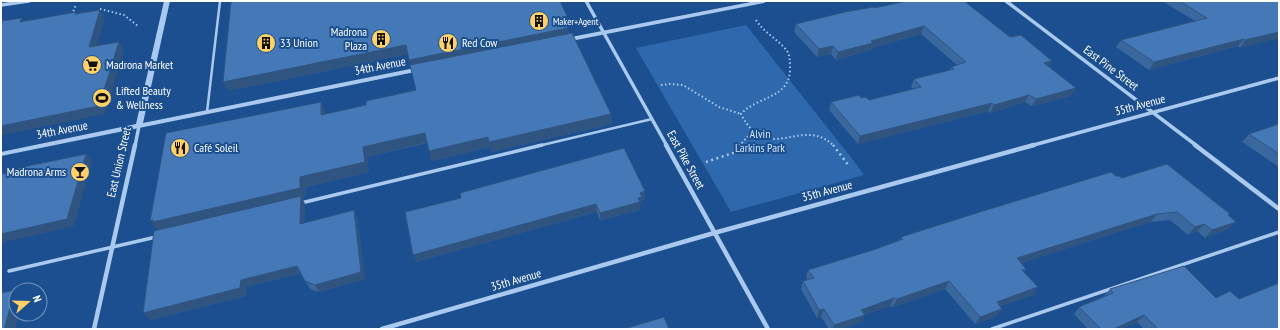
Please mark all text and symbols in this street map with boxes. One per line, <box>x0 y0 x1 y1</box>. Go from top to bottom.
building icon: Maker+Agent <box>528 10 550 32</box>
place label: Maker+Agent <box>553 15 599 28</box>
place label: Madrona Plaza <box>331 24 367 53</box>
building icon: Madrona Plaza <box>370 28 392 50</box>
building icon: 33 Union <box>255 32 277 54</box>
restaurant icon: Red Cow <box>437 32 459 54</box>
place label: 33 Union <box>280 35 318 50</box>
place label: Red Cow <box>462 35 498 50</box>
street label: East Pine Street <box>1081 42 1143 94</box>
street label: 34th Avenue <box>353 53 407 78</box>
supermarket icon: Madrona Market <box>81 54 103 76</box>
place label: Madrona Market <box>106 57 174 72</box>
place label: Lifted Beauty & Wellness <box>116 83 171 112</box>
sports icon: Lifted Beauty & Wellness <box>91 87 113 109</box>
street label: 35th Avenue <box>1113 91 1167 118</box>
street label: 34th Avenue <box>35 117 89 142</box>
street label: East Union Street <box>103 125 134 199</box>
park label: Alvin Larkins Park <box>735 126 785 155</box>
street label: East Pike Street <box>664 128 709 192</box>
restaurant icon: Café Soleil <box>169 137 191 159</box>
place label: Café Soleil <box>194 140 238 155</box>
bar icon: Madrona Arms <box>69 161 91 183</box>
place label: Madrona Arms <box>7 164 66 179</box>
street label: 35th Avenue <box>800 177 854 204</box>
street label: 35th Avenue <box>489 265 543 294</box>
north arrow <box>8 282 48 322</box>
text: N <box>30 293 45 304</box>

